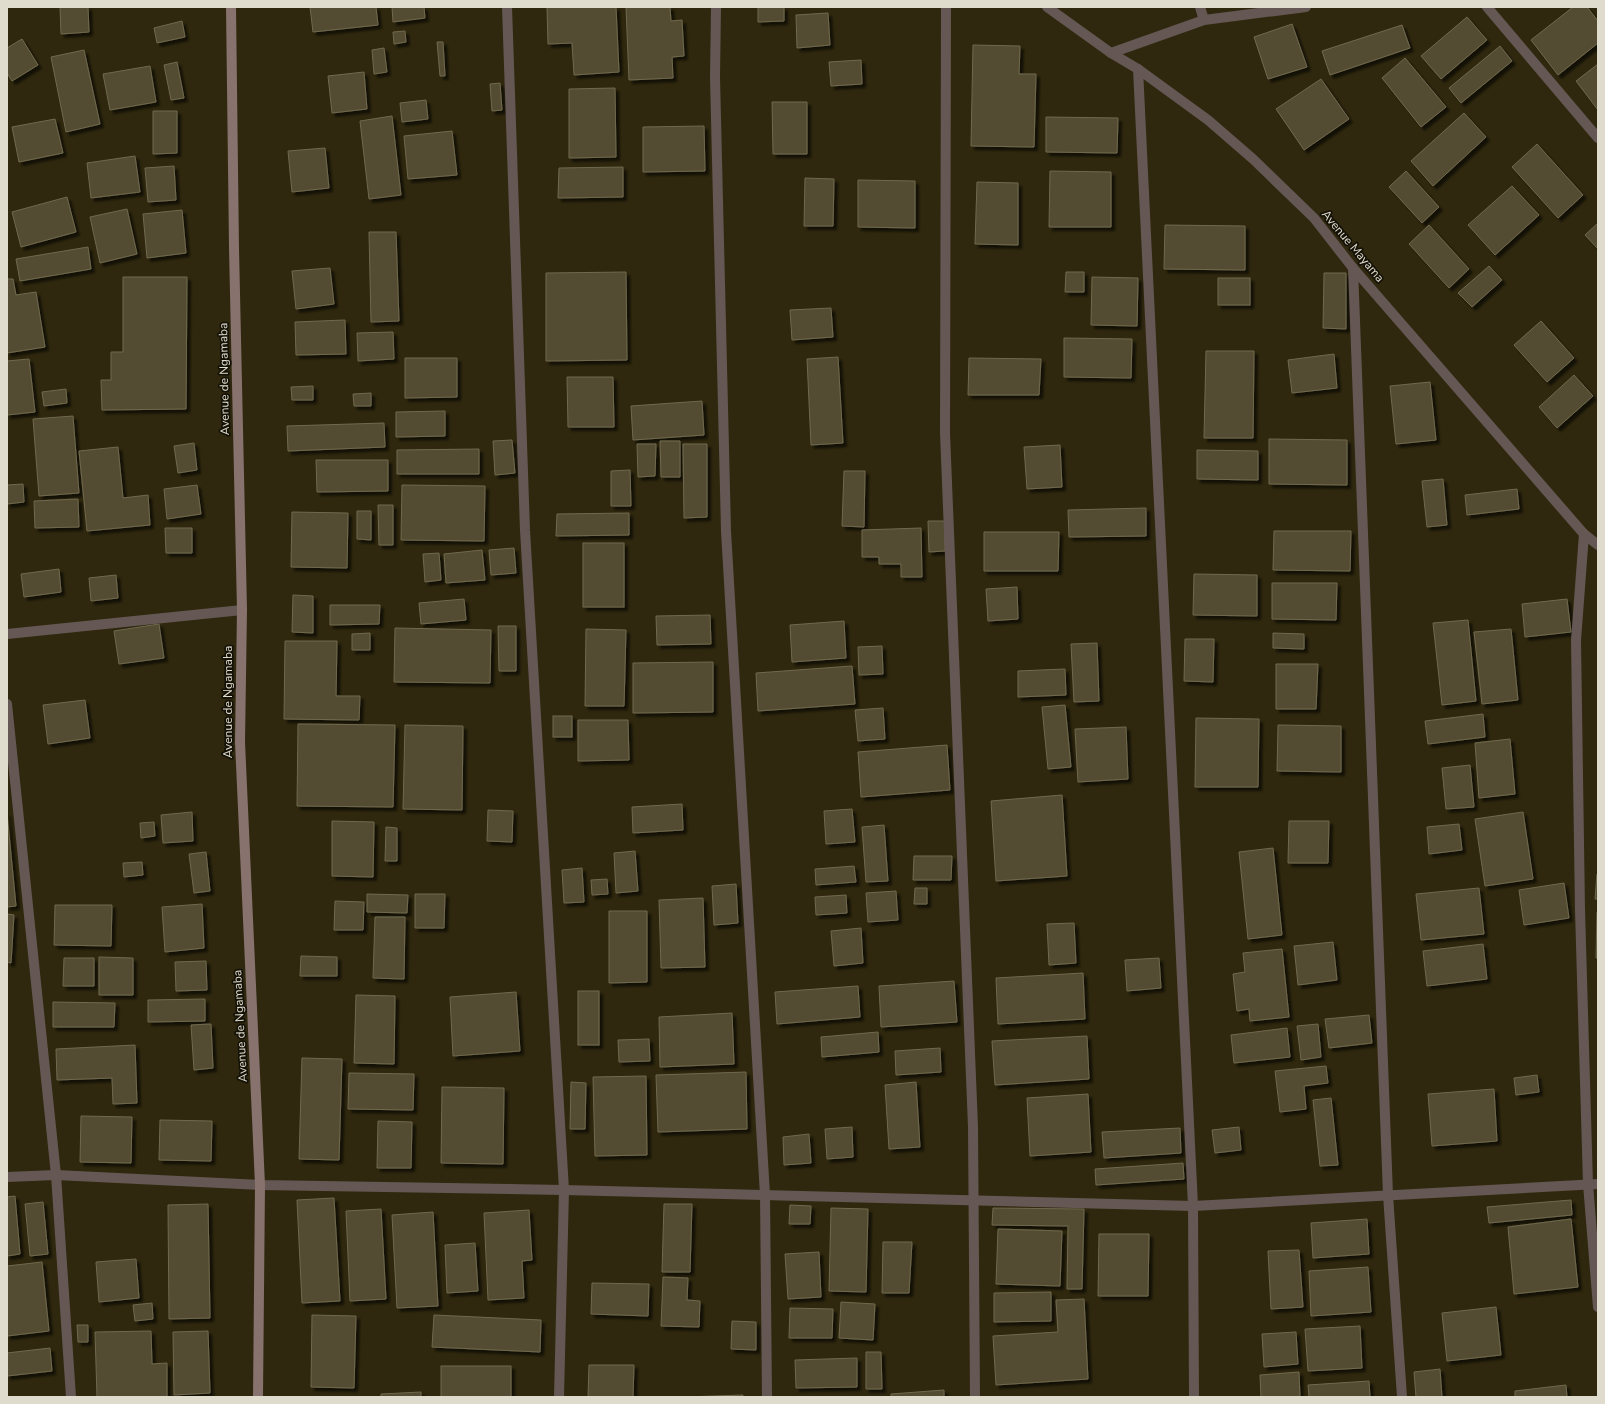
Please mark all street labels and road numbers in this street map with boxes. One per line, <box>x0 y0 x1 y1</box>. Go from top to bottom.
street label: Avenue Mayama <box>1318 207 1388 285</box>
street label: Avenue de Ngamaba <box>215 323 233 435</box>
street label: Avenue de Ngamaba <box>220 646 236 758</box>
street label: Avenue de Ngamaba <box>229 969 251 1083</box>

